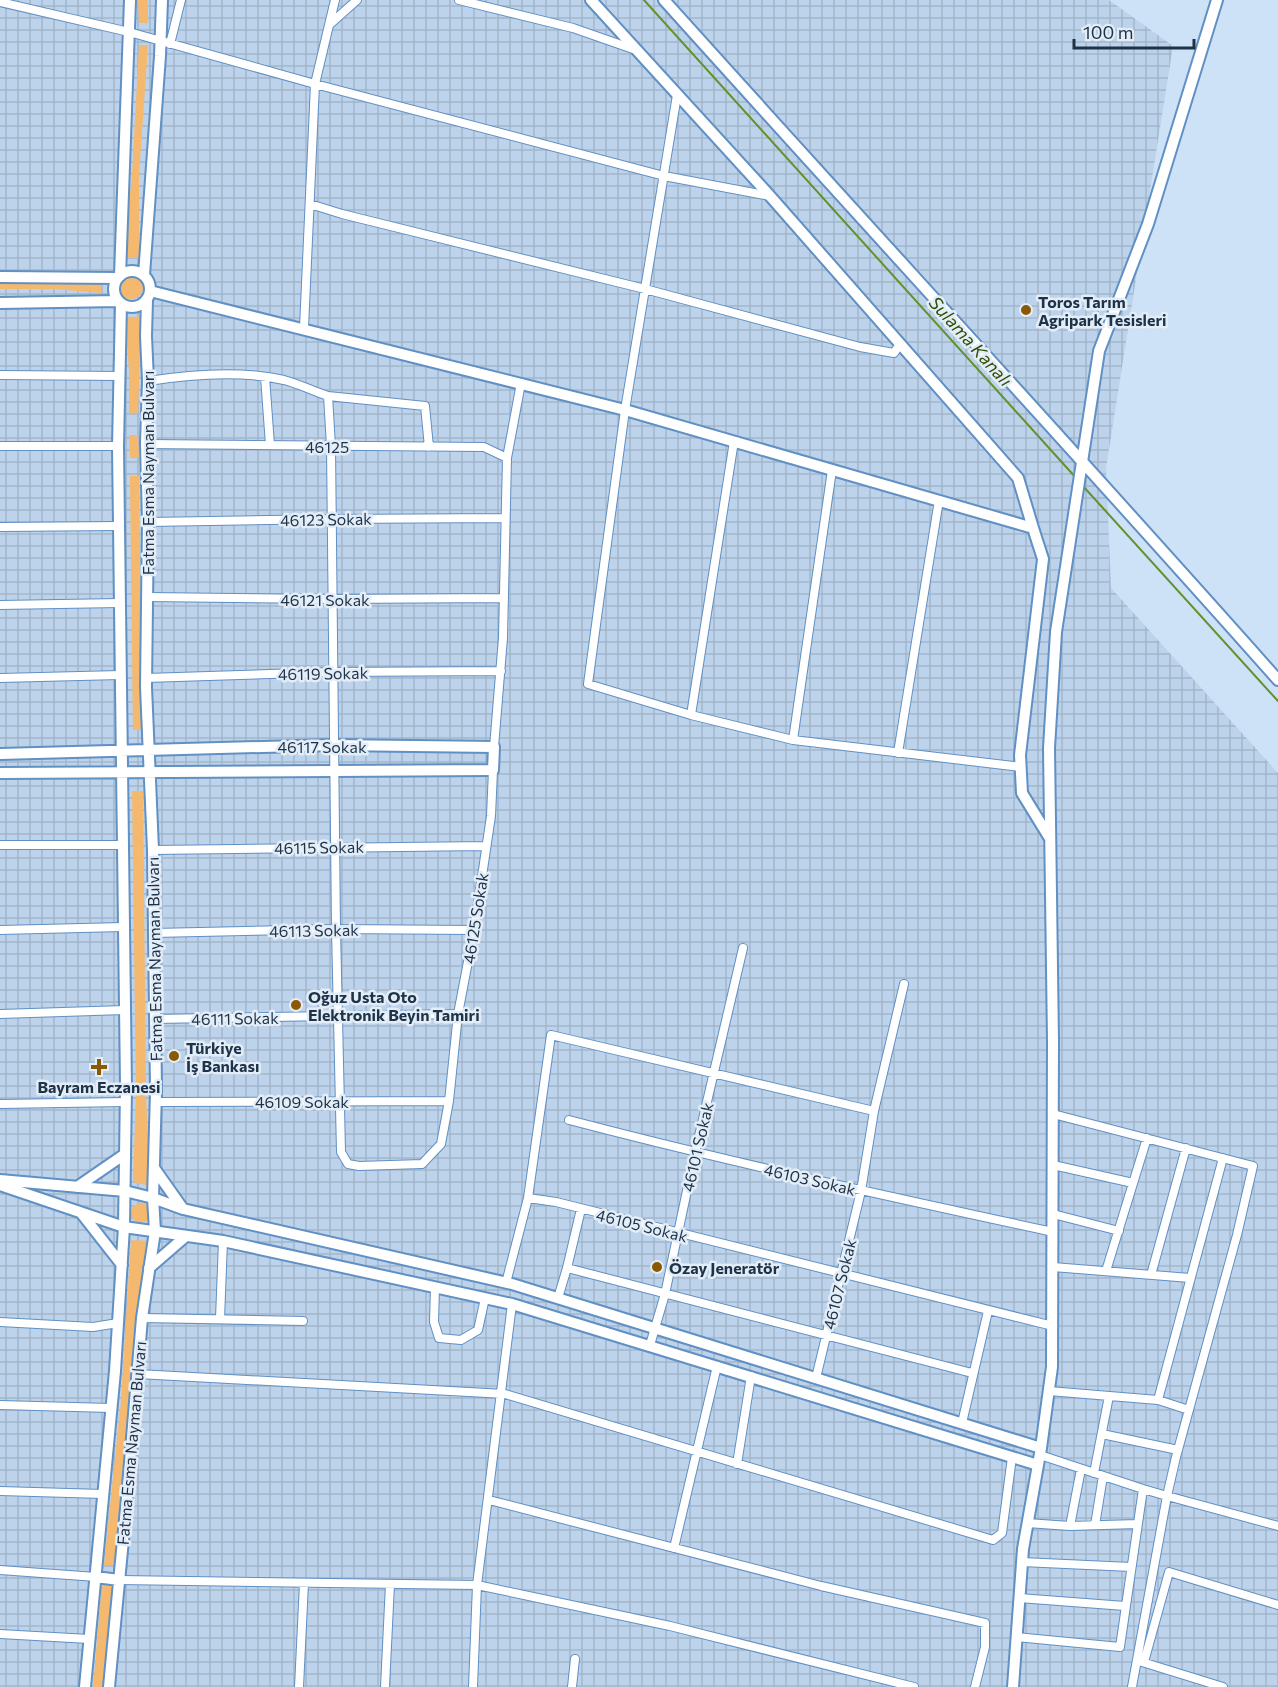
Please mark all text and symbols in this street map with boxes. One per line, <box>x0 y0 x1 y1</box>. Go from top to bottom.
scale bar <box>1074 12 1194 50</box>
text: 100 m <box>1083 21 1133 43</box>
water label: Sulama Kanalı <box>925 291 1017 391</box>
place label: Toros Tarım Agripark Tesisleri <box>1038 292 1166 329</box>
marker: Toros Tarım Agripark Tesisleri <box>1019 303 1033 317</box>
street label: Fatma Esma Nayman Bulvarı <box>138 371 157 575</box>
street label: 46125 <box>305 437 349 456</box>
street label: 46123 Sokak <box>280 509 372 529</box>
street label: 46121 Sokak <box>280 590 370 609</box>
street label: 46119 Sokak <box>278 663 369 683</box>
street label: 46117 Sokak <box>277 737 367 756</box>
street label: 46115 Sokak <box>274 837 364 857</box>
street label: Fatma Esma Nayman Bulvarı <box>143 857 165 1061</box>
street label: 46125 Sokak <box>458 871 492 965</box>
street label: 46113 Sokak <box>269 920 359 940</box>
place label: Oğuz Usta Oto Elektronik Beyin Tamiri <box>308 987 480 1024</box>
marker: Oğuz Usta Oto Elektronik Beyin Tamiri <box>289 998 303 1012</box>
street label: 46111 Sokak <box>191 1008 279 1028</box>
place label: Türkiye İş Bankası <box>186 1038 259 1075</box>
marker: Türkiye İş Bankası <box>167 1049 181 1063</box>
marker: Bayram Eczanesi <box>92 1060 106 1074</box>
place label: Bayram Eczanesi <box>37 1077 161 1096</box>
street label: 46109 Sokak <box>255 1092 349 1111</box>
street label: 46101 Sokak <box>677 1100 717 1194</box>
street label: 46103 Sokak <box>762 1159 858 1199</box>
street label: 46105 Sokak <box>594 1204 690 1246</box>
street label: 46107 Sokak <box>819 1236 860 1331</box>
place label: Özay Jeneratör <box>669 1258 780 1277</box>
marker: Özay Jeneratör <box>650 1260 664 1274</box>
street label: Fatma Esma Nayman Bulvarı <box>113 1340 149 1546</box>

